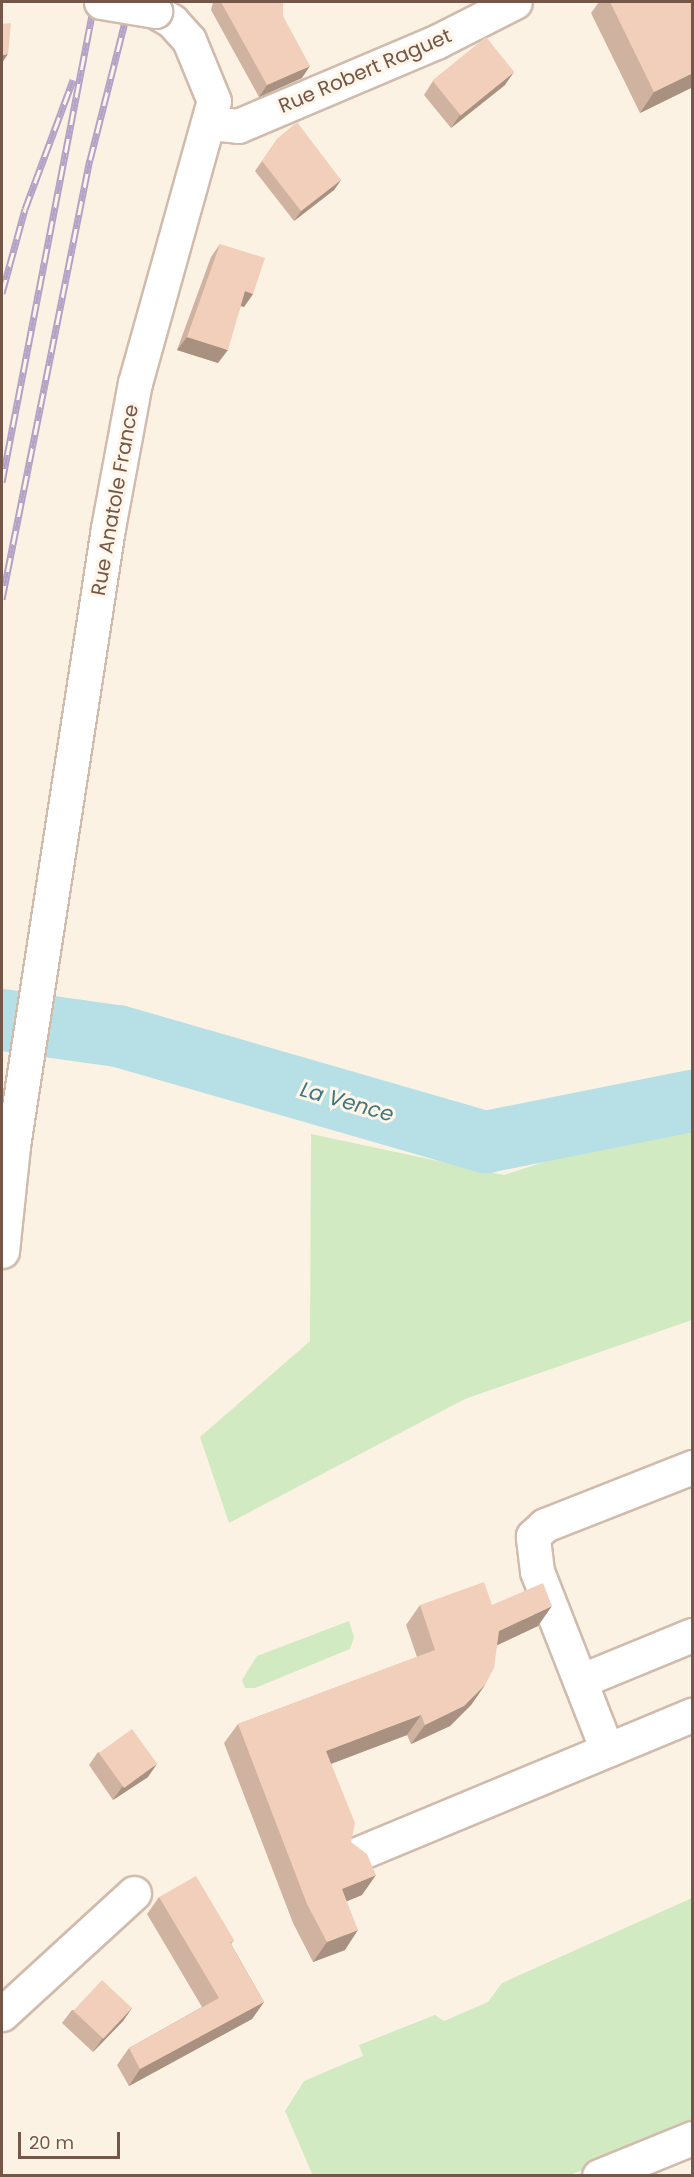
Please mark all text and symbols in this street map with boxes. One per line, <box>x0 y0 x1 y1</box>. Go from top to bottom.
street label: Rue Robert Raguet <box>275 24 455 118</box>
street label: Rue Anatole France <box>86 403 144 597</box>
water label: La Vence <box>297 1077 397 1127</box>
scale bar <box>21 2120 123 2158</box>
text: 20 m <box>29 2130 74 2155</box>

